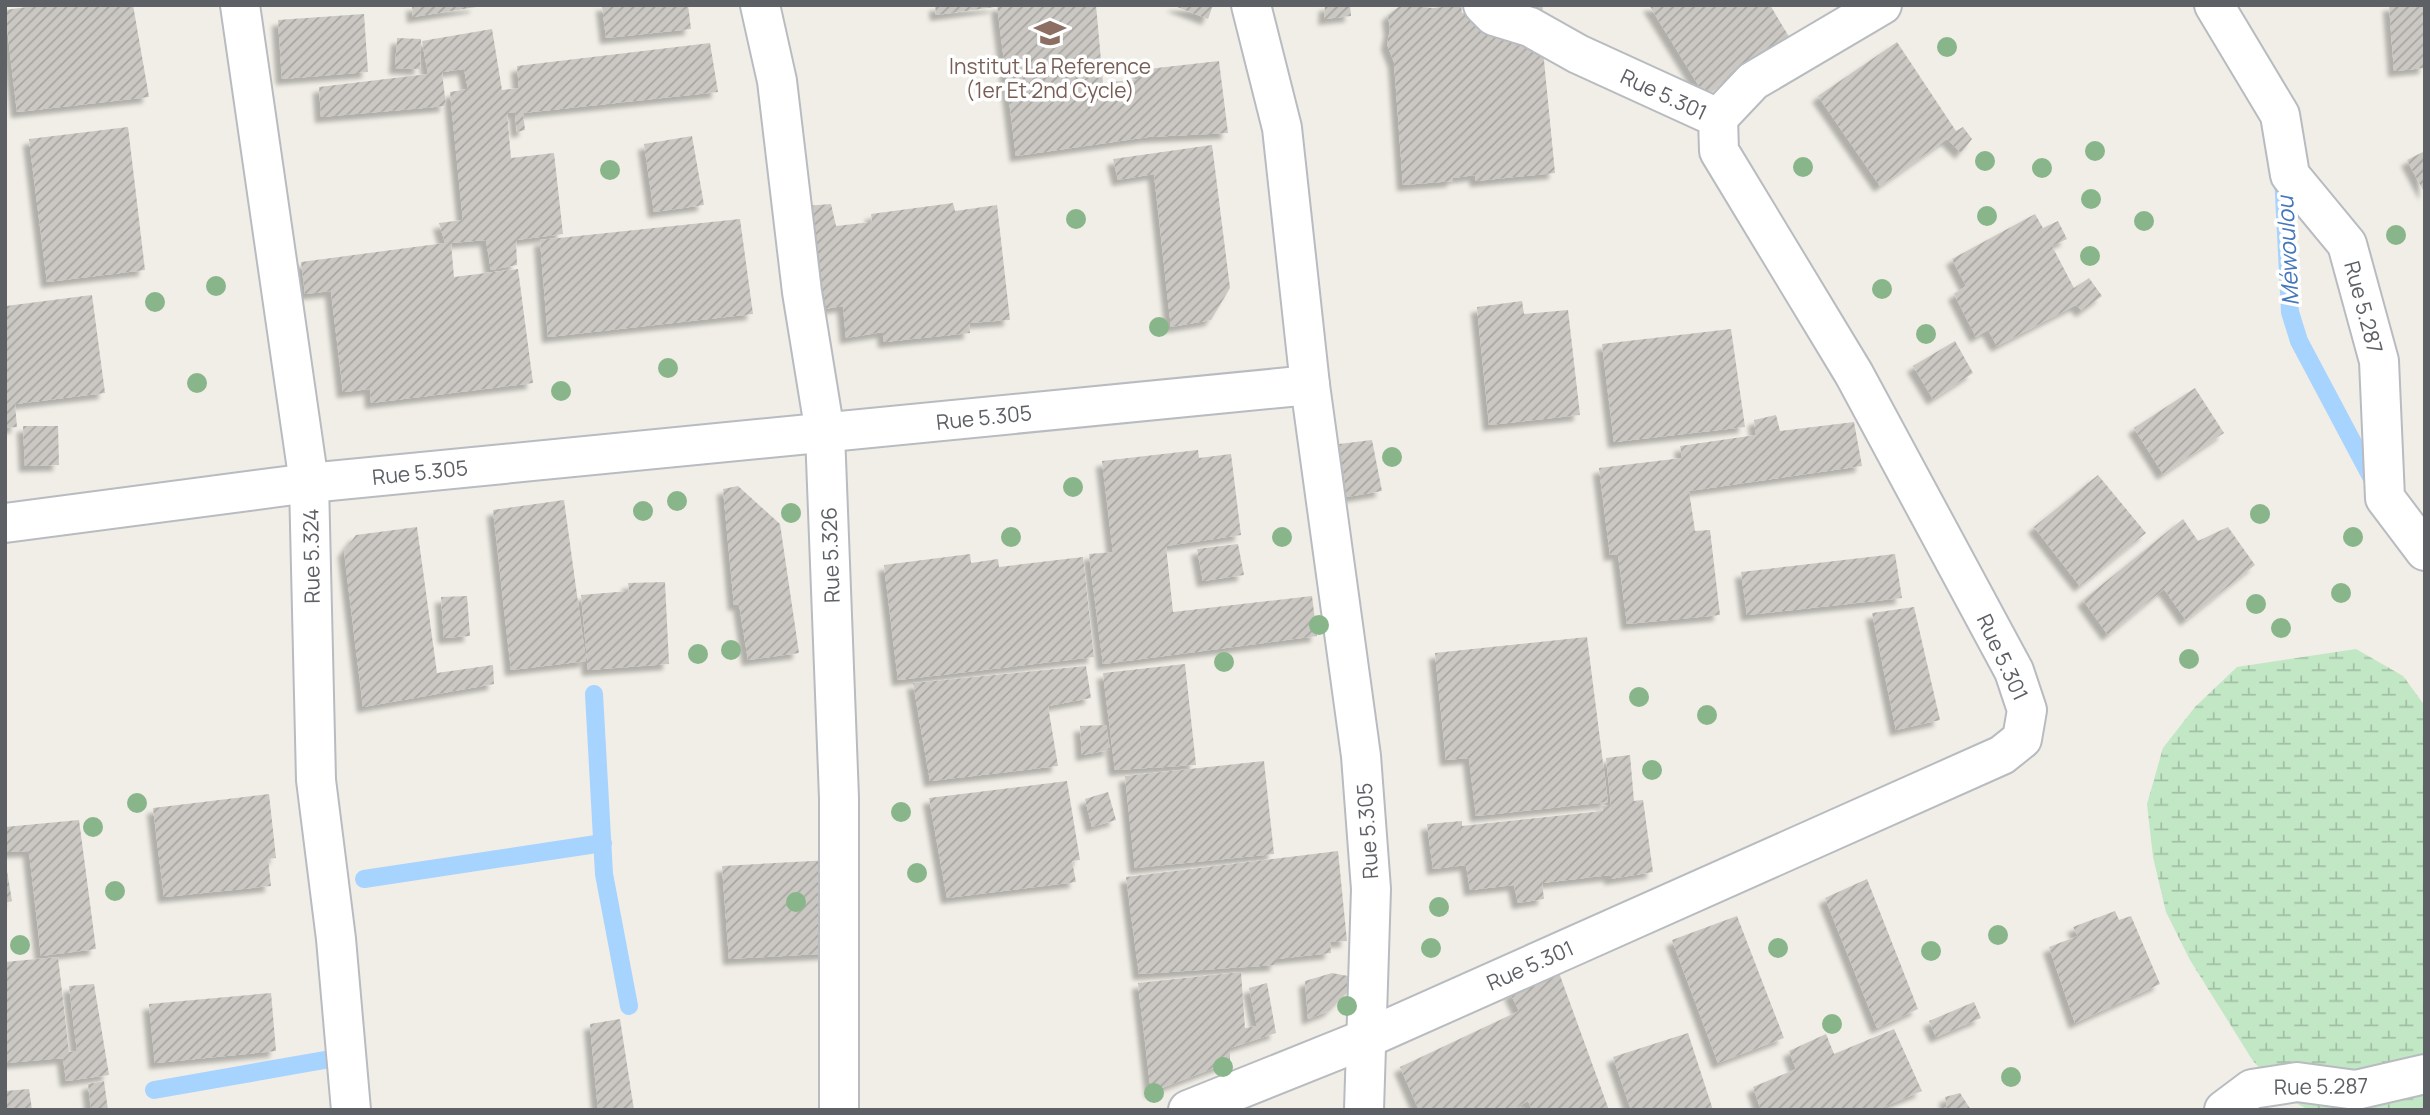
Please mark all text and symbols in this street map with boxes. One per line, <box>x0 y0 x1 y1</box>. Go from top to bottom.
school or university icon: Institut La Reference (1er Et 2nd Cycle) <box>1033 16 1067 50</box>
place label: Institut La Reference (1er Et 2nd Cycle) <box>949 52 1151 104</box>
street label: Rue 5.301 <box>1616 62 1712 126</box>
water label: Méwoulou <box>2268 193 2306 306</box>
street label: Rue 5.287 <box>2338 258 2390 356</box>
street label: Rue 5.305 <box>935 398 1033 436</box>
street label: Rue 5.305 <box>371 453 469 491</box>
street label: Rue 5.326 <box>814 506 846 604</box>
street label: Rue 5.324 <box>296 508 326 604</box>
street label: Rue 5.301 <box>1971 609 2035 705</box>
street label: Rue 5.305 <box>1350 782 1384 880</box>
street label: Rue 5.301 <box>1482 933 1578 997</box>
street label: Rue 5.287 <box>2274 1071 2368 1101</box>

